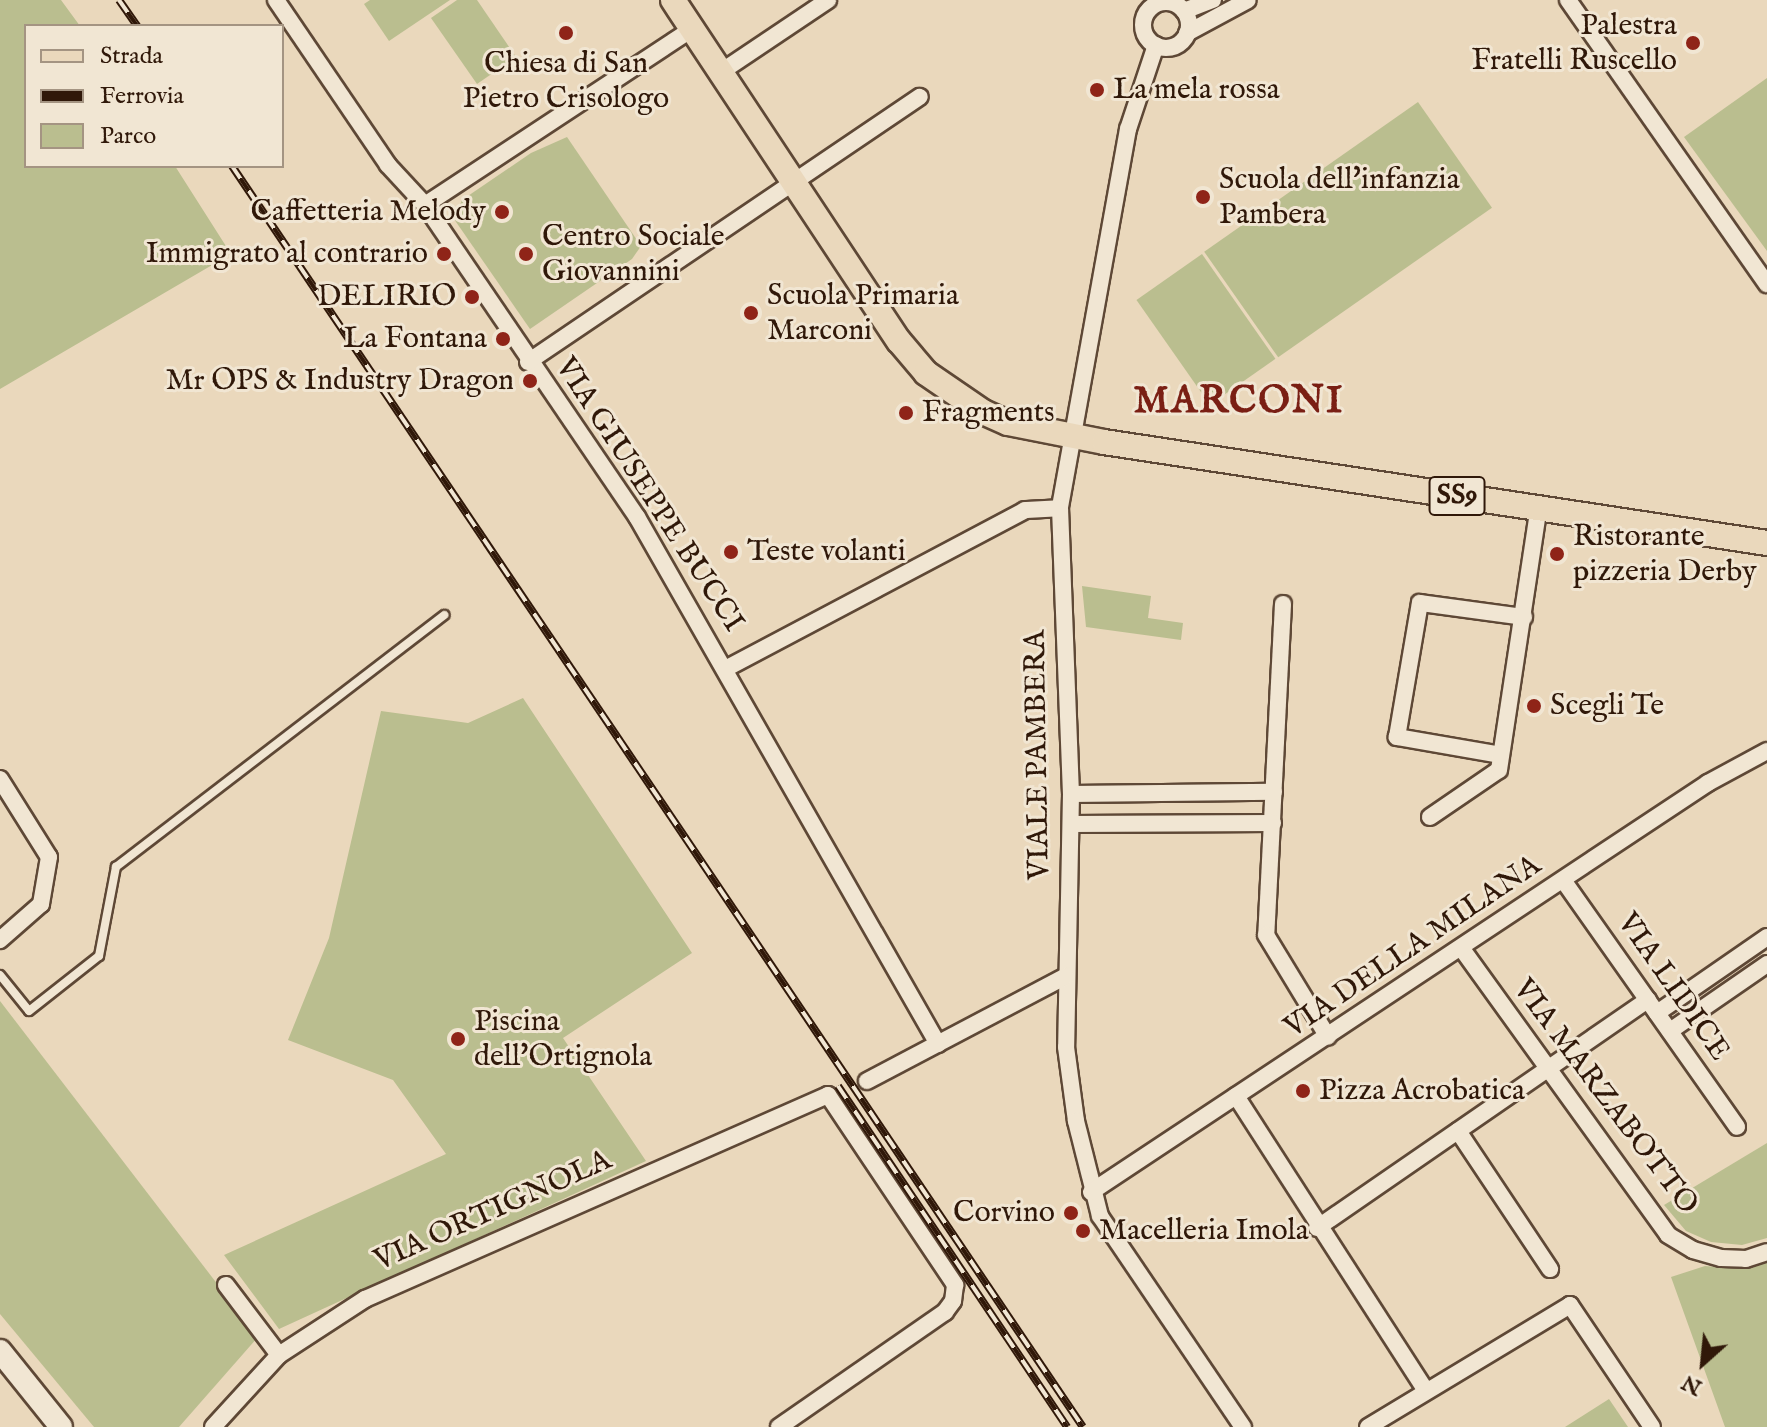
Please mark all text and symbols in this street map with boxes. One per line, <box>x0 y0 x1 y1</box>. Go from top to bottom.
place label: Palestra Fratelli Ruscello <box>1471 8 1677 78</box>
legend <box>24 24 284 168</box>
marker: Chiesa di San Pietro Crisologo <box>557 24 575 42</box>
marker: Palestra Fratelli Ruscello <box>1684 34 1702 52</box>
text: Strada <box>100 41 163 72</box>
place label: Chiesa di San Pietro Crisologo <box>463 46 669 116</box>
place label: La mela rossa <box>1113 72 1280 108</box>
text: Ferrovia <box>100 81 184 112</box>
marker: La mela rossa <box>1088 81 1106 99</box>
text: Parco <box>100 121 156 152</box>
place label: Scuola dell'infanzia Pambera <box>1219 162 1460 232</box>
marker: Scuola dell'infanzia Pambera <box>1194 188 1212 206</box>
place label: Caffetteria Melody <box>250 194 486 230</box>
marker: Caffetteria Melody <box>493 203 511 221</box>
place label: Centro Sociale Giovannini <box>542 219 724 290</box>
place label: Immigrato al contrario <box>146 236 428 272</box>
marker: Immigrato al contrario <box>435 245 453 263</box>
marker: Centro Sociale Giovannini <box>517 245 535 263</box>
place label: Scuola Primaria Marconi <box>767 278 959 348</box>
place label: DELIRIO <box>317 279 456 315</box>
marker: DELIRIO <box>463 288 481 306</box>
marker: Scuola Primaria Marconi <box>742 304 760 322</box>
place label: La Fontana <box>343 321 487 357</box>
marker: La Fontana <box>494 330 512 348</box>
street label: VIA GIUSEPPE BUCCI <box>547 351 751 639</box>
place label: Mr OPS & Industry Dragon <box>165 363 514 399</box>
marker: Mr OPS & Industry Dragon <box>521 372 539 390</box>
district label: MARCONI <box>1134 380 1344 426</box>
place label: Fragments <box>922 395 1054 431</box>
marker: Fragments <box>897 404 915 422</box>
road number: SS9 <box>1427 472 1487 520</box>
place label: Ristorante pizzeria Derby <box>1573 519 1757 590</box>
place label: Teste volanti <box>747 534 906 570</box>
marker: Teste volanti <box>722 543 740 561</box>
marker: Ristorante pizzeria Derby <box>1548 545 1566 563</box>
street label: VIALE PAMBERA <box>1018 630 1058 880</box>
place label: Scegli Te <box>1550 688 1664 724</box>
marker: Scegli Te <box>1525 697 1543 715</box>
street label: VIA DELLA MILANA <box>1278 848 1548 1046</box>
street label: VIA LIDICE <box>1609 906 1737 1068</box>
street label: VIA MARZABOTTO <box>1505 972 1705 1222</box>
place label: Piscina dell'Ortignola <box>474 1004 652 1074</box>
marker: Piscina dell'Ortignola <box>449 1030 467 1048</box>
place label: Pizza Acrobatica <box>1319 1073 1525 1109</box>
marker: Pizza Acrobatica <box>1294 1082 1312 1100</box>
street label: VIA ORTIGNOLA <box>369 1143 617 1279</box>
place label: Corvino <box>953 1195 1055 1231</box>
marker: Corvino <box>1062 1204 1080 1222</box>
place label: Macelleria Imola <box>1099 1213 1309 1249</box>
marker: Macelleria Imola <box>1074 1222 1092 1240</box>
north arrow <box>1663 1323 1743 1403</box>
text: N <box>1677 1368 1707 1401</box>

